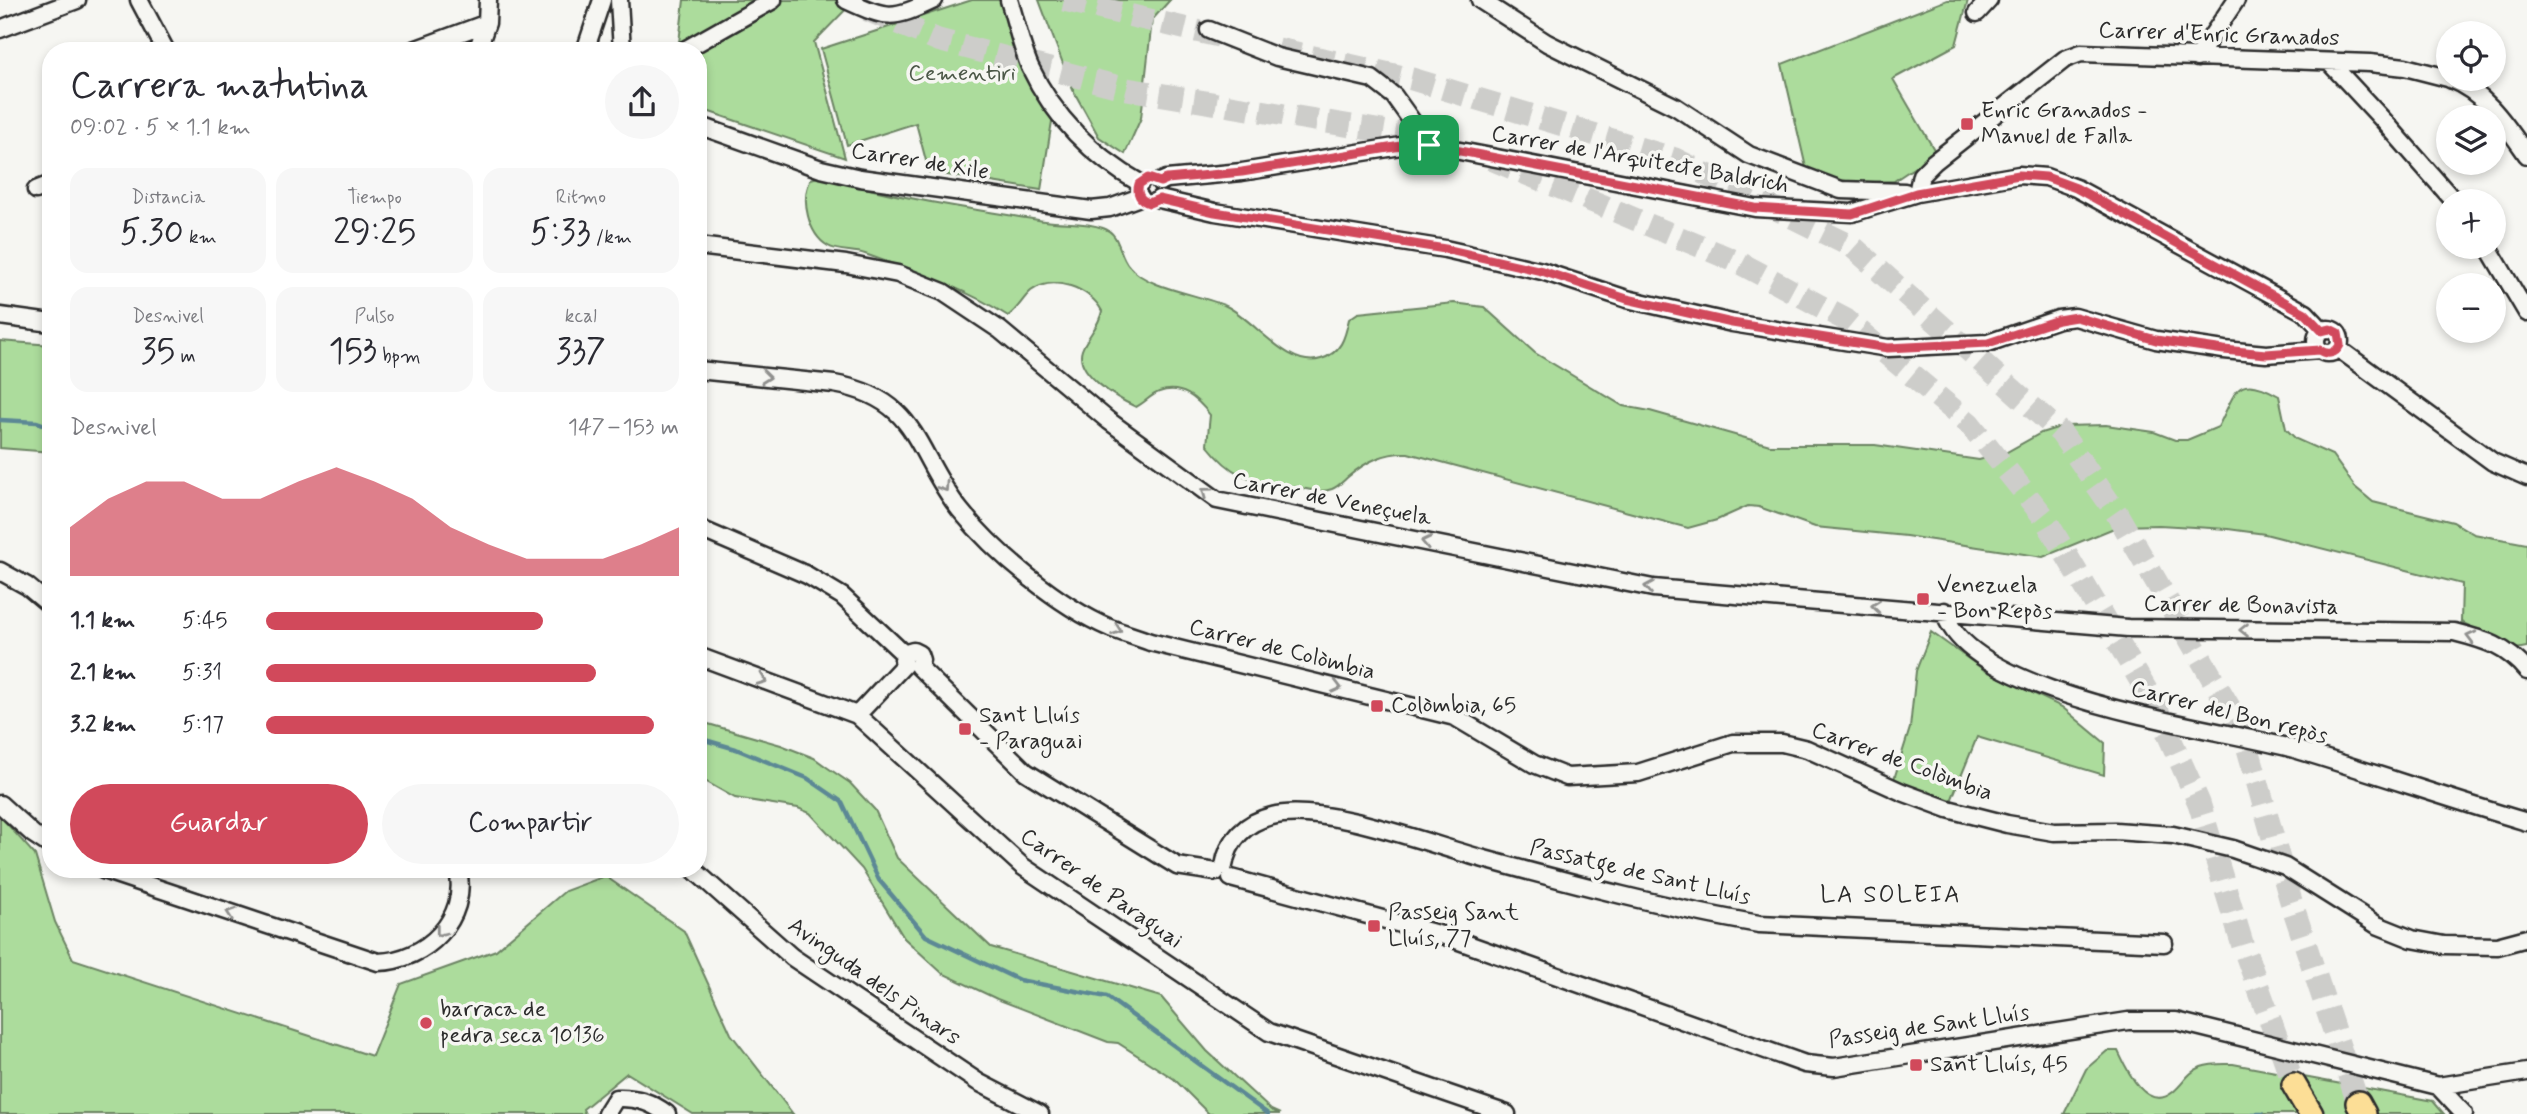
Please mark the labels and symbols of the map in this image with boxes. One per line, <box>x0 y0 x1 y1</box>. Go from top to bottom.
street label: Carrer d'Enric Granados <box>2098 16 2340 54</box>
park label: Cementiri <box>908 59 1016 89</box>
place label: Enric Granados - Manuel de Falla <box>1981 96 2148 152</box>
pin <box>1399 115 1459 175</box>
marker: Enric Granados - Manuel de Falla <box>1959 116 1975 132</box>
street label: Carrer de l'Arquitecte Baldrich <box>1489 119 1791 201</box>
street label: Carrer de Xile <box>849 136 991 188</box>
one-way arrow <box>761 369 772 384</box>
street label: Carrer de Veneçuela <box>1230 466 1434 534</box>
one-way arrow <box>936 479 949 492</box>
one-way arrow <box>1201 488 1213 500</box>
one-way arrow <box>1420 535 1432 550</box>
place label: Venezuela - Bon Repòs <box>1937 571 2052 627</box>
one-way arrow <box>1643 580 1655 595</box>
street label: Carrer de Bonavista <box>2143 589 2339 623</box>
marker: Venezuela - Bon Repòs <box>1915 591 1931 607</box>
one-way arrow <box>1870 599 1881 614</box>
street label: Carrer de Colòmbia <box>1186 612 1378 688</box>
one-way arrow <box>1110 622 1122 636</box>
one-way arrow <box>2238 622 2248 638</box>
one-way arrow <box>2465 631 2477 645</box>
one-way arrow <box>756 671 768 685</box>
street label: Carrer del Bon repòs <box>2127 674 2331 752</box>
one-way arrow <box>1331 679 1343 693</box>
place label: Colòmbia, 65 <box>1391 691 1516 721</box>
marker: Colòmbia, 65 <box>1369 698 1385 714</box>
place label: Sant Lluís - Paraguai <box>979 701 1083 759</box>
street label: Carrer de Colòmbia <box>1807 715 1997 809</box>
marker: Sant Lluís - Paraguai <box>957 721 973 737</box>
street label: Carrer de Paraguai <box>1013 822 1188 958</box>
street label: Passatge de Sant Lluís <box>1526 833 1753 915</box>
district label: LA SOLEIA <box>1820 880 1962 911</box>
place label: Passeig Sant Lluís, 77 <box>1388 898 1519 954</box>
one-way arrow <box>226 907 238 921</box>
street label: Avinguda dels Pinars <box>780 911 966 1055</box>
marker: Passeig Sant Lluís, 77 <box>1366 918 1382 934</box>
one-way arrow <box>436 925 449 937</box>
place label: barraca de pedra seca 10136 <box>440 995 605 1051</box>
street label: Passeig de Sant Lluís <box>1827 998 2031 1056</box>
marker: barraca de pedra seca 10136 <box>418 1015 434 1031</box>
place label: Sant Lluís, 45 <box>1930 1050 2068 1080</box>
marker: Sant Lluís, 45 <box>1908 1057 1924 1073</box>

